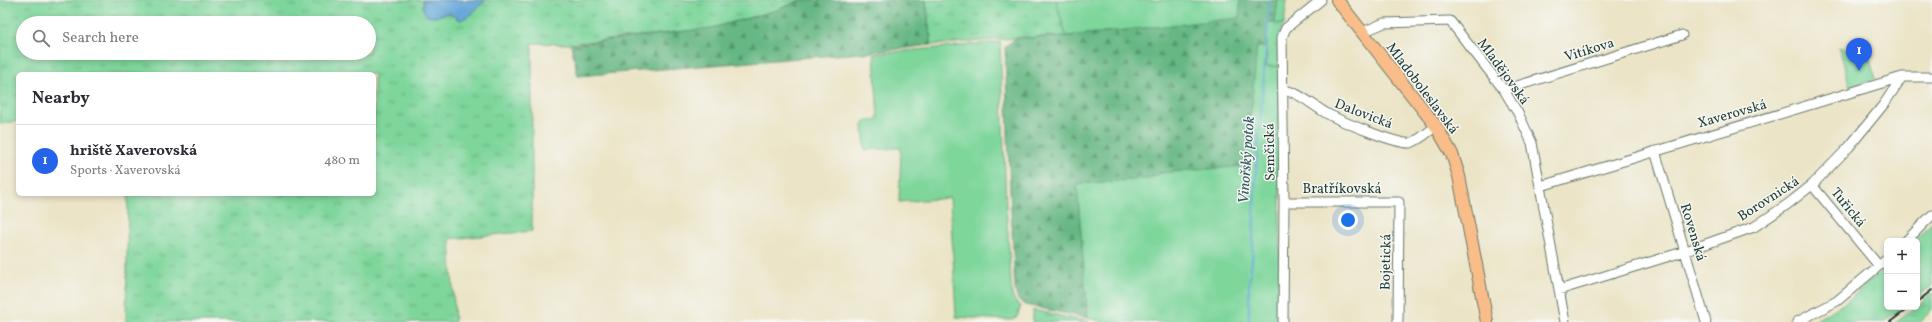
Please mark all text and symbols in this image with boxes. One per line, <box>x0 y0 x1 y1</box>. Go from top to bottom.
search box <box>16 16 376 60</box>
icon: search <box>30 27 52 49</box>
text: Search here <box>62 28 139 49</box>
street label: Vitíkova <box>1562 34 1617 67</box>
street label: Mladějovská <box>1472 35 1533 109</box>
pin: 1 <box>1846 38 1872 71</box>
street label: Mladoboleslavská <box>1381 39 1462 139</box>
text: Nearby <box>32 87 90 110</box>
street label: Dalovická <box>1332 95 1395 134</box>
street label: Xaverovská <box>1696 96 1769 133</box>
water label: Vinořský potok <box>1234 116 1261 205</box>
street label: Semčická <box>1260 123 1281 181</box>
text: hriště Xaverovská <box>70 141 197 162</box>
text: 1 <box>42 152 48 170</box>
text: 480 m <box>324 152 360 170</box>
text: Sports · Xaverovská <box>70 162 181 180</box>
street label: Borovnická <box>1734 172 1803 226</box>
street label: Bratříkovská <box>1302 180 1382 199</box>
street label: Tuřická <box>1826 184 1870 232</box>
street label: Rovenská <box>1675 201 1710 264</box>
your location <box>1338 210 1358 230</box>
street label: Bojetická <box>1377 234 1396 290</box>
map controls <box>1884 238 1920 310</box>
button: + <box>1884 238 1920 274</box>
button: − <box>1884 274 1920 310</box>

